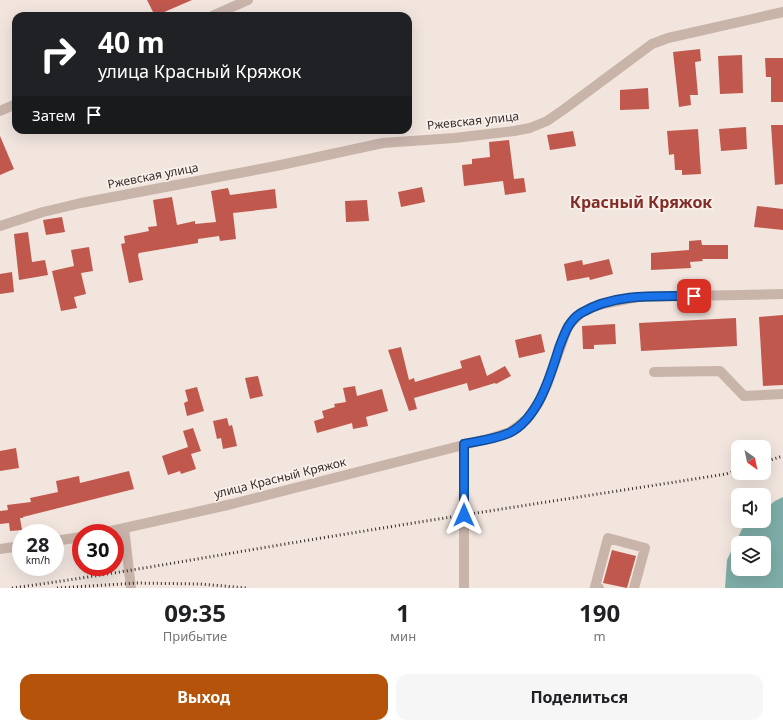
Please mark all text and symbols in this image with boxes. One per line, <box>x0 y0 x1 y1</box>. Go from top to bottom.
text: 40 m <box>98 23 165 61</box>
icon: right <box>32 28 84 80</box>
text: улица Красный Кряжок <box>98 59 301 83</box>
icon: arrive <box>83 104 105 126</box>
text: Затем <box>32 105 75 125</box>
street label: Ржевская улица <box>426 107 520 134</box>
street label: Ржевская улица <box>106 158 200 193</box>
district label: Красный Кряжок <box>570 191 712 213</box>
pin <box>677 279 711 313</box>
icon: arrive <box>683 285 705 307</box>
north arrow <box>731 440 771 480</box>
map controls <box>731 440 771 576</box>
street label: улица Красный Кряжок <box>212 453 348 502</box>
button: sound <box>731 488 771 528</box>
position arrow <box>443 494 485 536</box>
speed limit sign: 30 <box>72 524 124 576</box>
text: 28 <box>27 531 49 558</box>
button: layers <box>731 536 771 576</box>
text: km/h <box>26 553 50 567</box>
text: 09:35 <box>164 596 226 629</box>
text: 1 <box>396 596 410 629</box>
text: 190 <box>579 596 620 629</box>
text: Прибытие <box>163 627 227 645</box>
text: мин <box>390 627 416 645</box>
text: m <box>593 627 606 645</box>
button: Выход <box>20 674 388 720</box>
button: Поделиться <box>396 674 763 720</box>

